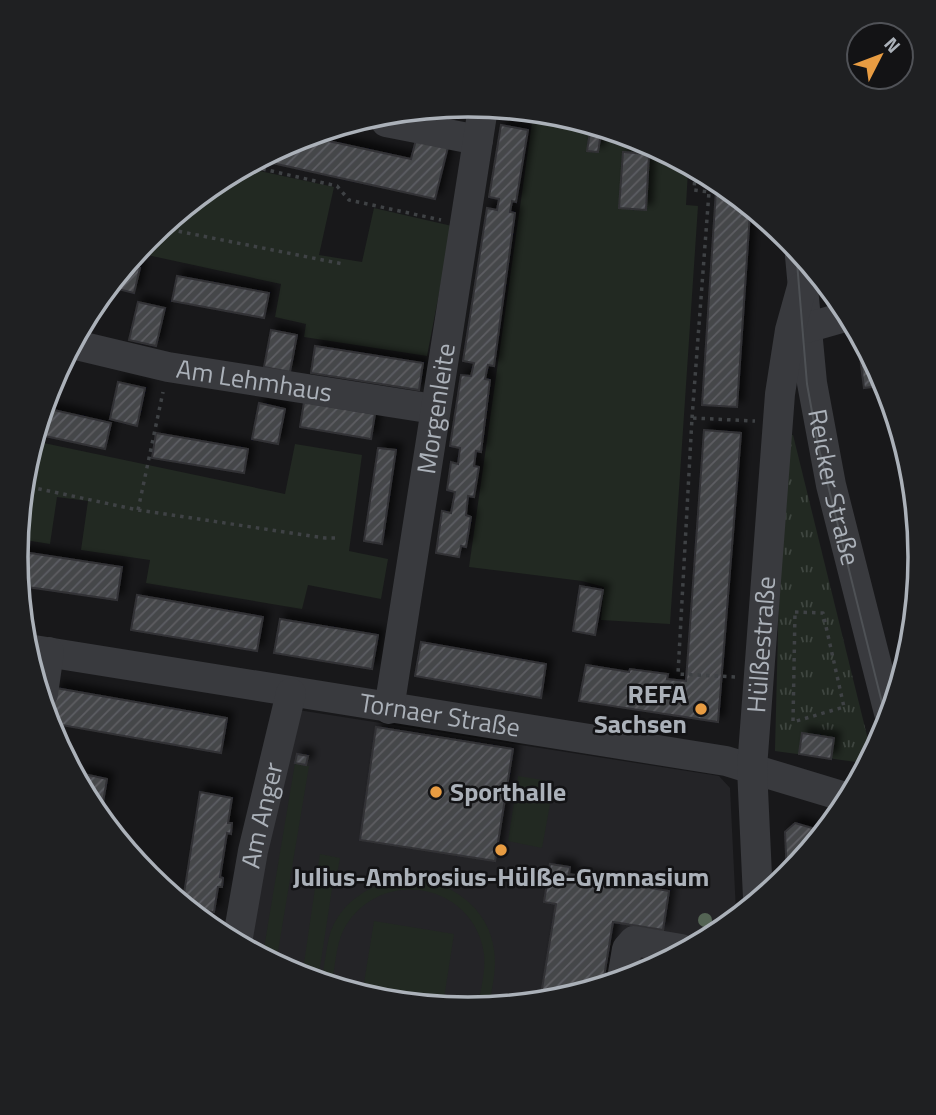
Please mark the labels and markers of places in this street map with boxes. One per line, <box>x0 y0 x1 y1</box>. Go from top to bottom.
place label: REFA Sachsen <box>594 674 687 743</box>
marker: REFA Sachsen <box>693 701 709 717</box>
place label: Sporthalle <box>450 772 566 811</box>
marker: Sporthalle <box>428 784 444 800</box>
marker: Julius-Ambrosius-Hülße-Gymnasium <box>493 842 509 858</box>
place label: Julius-Ambrosius-Hülße-Gymnasium <box>293 857 709 896</box>

